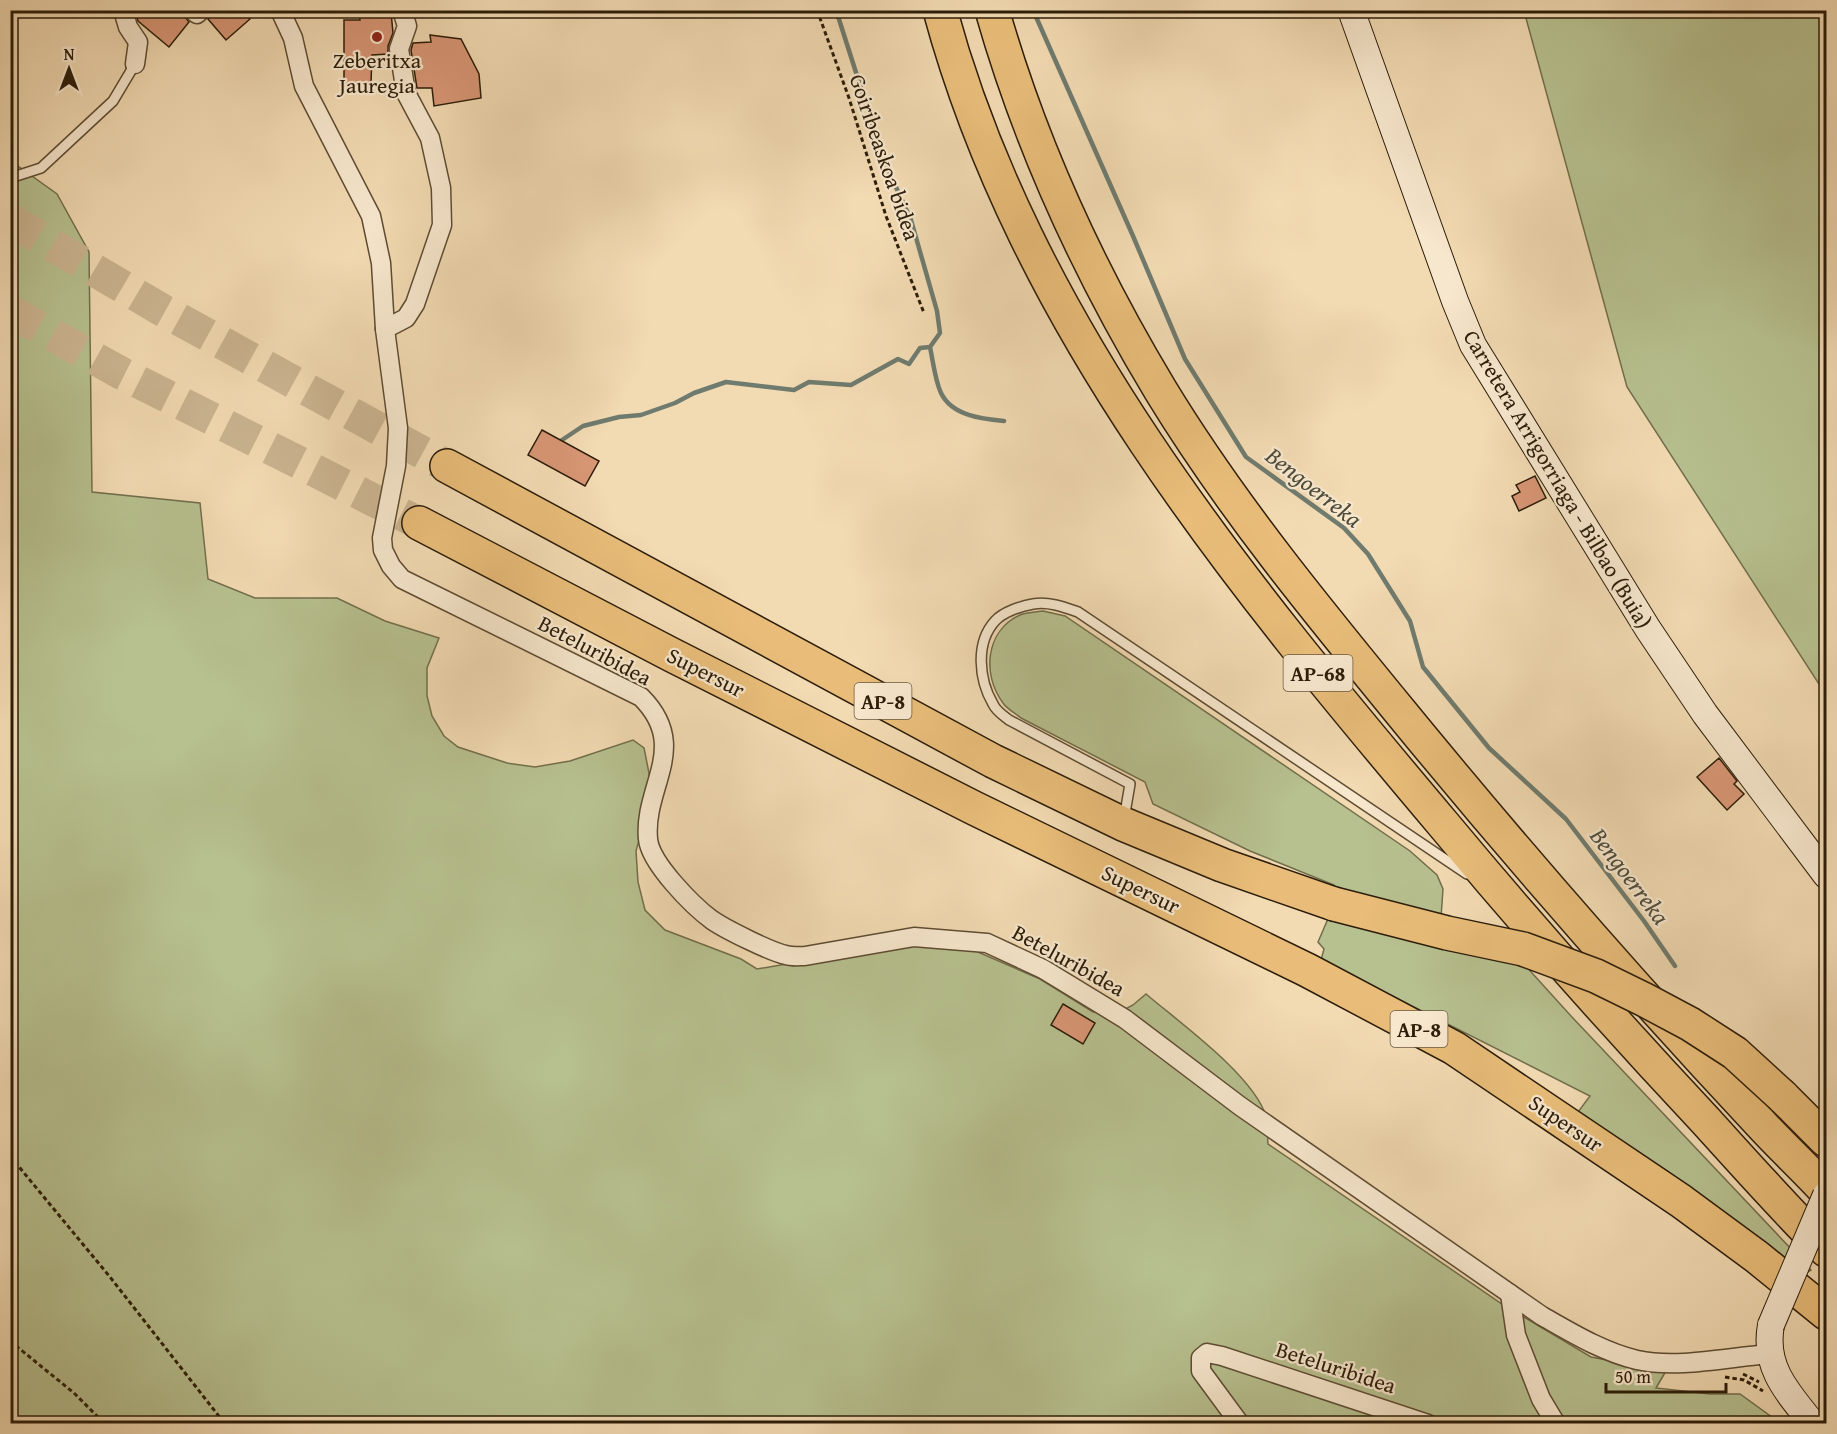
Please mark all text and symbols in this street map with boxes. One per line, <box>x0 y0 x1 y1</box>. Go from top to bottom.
marker: Zeberitxa Jauregia <box>370 30 384 44</box>
north arrow <box>39 39 99 99</box>
text: N <box>64 42 75 66</box>
place label: Zeberitxa Jauregia <box>333 44 422 101</box>
street label: Goiribeaskoa bidea <box>842 70 929 245</box>
street label: Carretera Arrigorriaga - Bilbao (Buia) <box>1456 324 1660 634</box>
water label: Bengoerreka <box>1258 438 1370 536</box>
street label: Beteluribidea <box>533 607 658 694</box>
street label: Supersur <box>661 639 751 705</box>
road number: AP-68 <box>1284 655 1352 691</box>
road number: AP-8 <box>854 683 912 719</box>
water label: Bengoerreka <box>1581 819 1678 932</box>
street label: Supersur <box>1096 856 1186 922</box>
street label: Beteluribidea <box>1007 916 1132 1004</box>
road number: AP-8 <box>1390 1011 1448 1047</box>
street label: Supersur <box>1522 1086 1610 1160</box>
street label: Beteluribidea <box>1272 1333 1401 1402</box>
scale bar <box>1606 1356 1726 1394</box>
text: 50 m <box>1615 1363 1651 1390</box>

